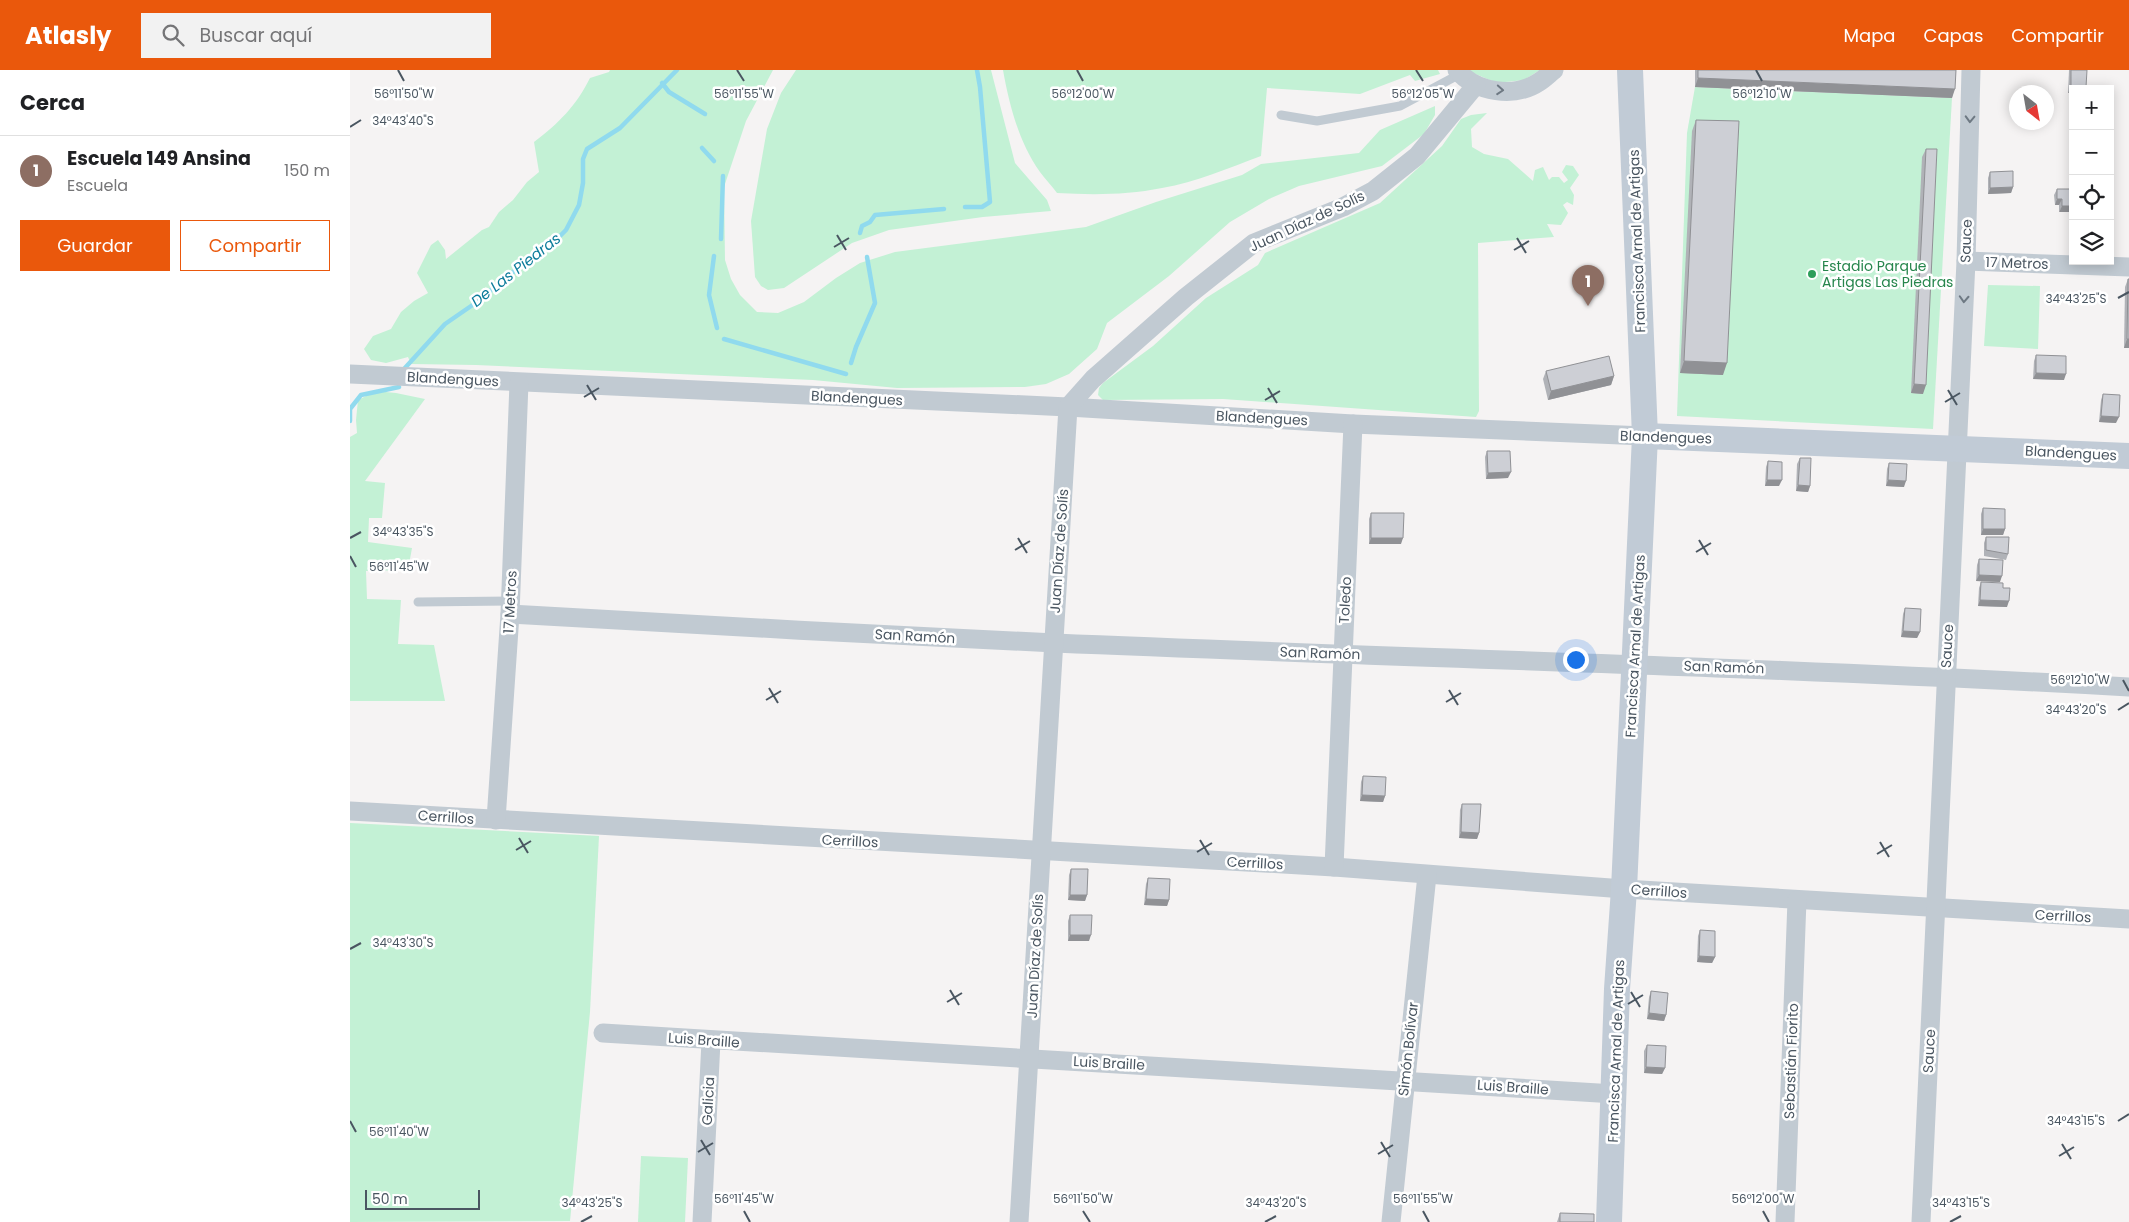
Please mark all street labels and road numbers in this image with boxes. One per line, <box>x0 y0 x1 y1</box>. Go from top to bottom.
street label: Francisca Arnal de Artigas <box>1624 149 1650 333</box>
street label: Juan Díaz de Solís <box>1246 186 1368 256</box>
street label: Sauce <box>1955 218 1977 263</box>
street label: 17 Metros <box>1985 252 2049 274</box>
street label: Blandengues <box>407 367 499 391</box>
street label: Blandengues <box>811 386 903 410</box>
street label: Blandengues <box>1216 406 1308 430</box>
street label: Blandengues <box>1620 425 1712 449</box>
street label: Blandengues <box>2025 441 2117 465</box>
street label: Juan Díaz de Solís <box>1045 488 1073 614</box>
street label: Francisca Arnal de Artigas <box>1620 554 1650 738</box>
street label: 17 Metros <box>498 570 522 634</box>
street label: Toledo <box>1334 576 1356 624</box>
street label: Sauce <box>1936 623 1958 668</box>
street label: San Ramón <box>874 624 956 648</box>
street label: San Ramón <box>1279 642 1361 664</box>
street label: San Ramón <box>1683 656 1765 678</box>
street label: Cerrillos <box>417 805 475 829</box>
street label: Cerrillos <box>821 830 879 852</box>
street label: Cerrillos <box>1226 852 1284 874</box>
street label: Cerrillos <box>1630 879 1688 903</box>
street label: Juan Díaz de Solís <box>1022 893 1048 1019</box>
street label: Cerrillos <box>2034 905 2092 927</box>
street label: Francisca Arnal de Artigas <box>1603 959 1629 1143</box>
street label: Simón Bolívar <box>1393 1001 1423 1097</box>
street label: Sebastián Fiorito <box>1779 1003 1803 1119</box>
street label: Luis Braille <box>667 1028 741 1053</box>
street label: Sauce <box>1918 1028 1940 1073</box>
street label: Luis Braille <box>1073 1051 1146 1075</box>
street label: Luis Braille <box>1476 1075 1550 1100</box>
street label: Galicia <box>697 1076 719 1126</box>

